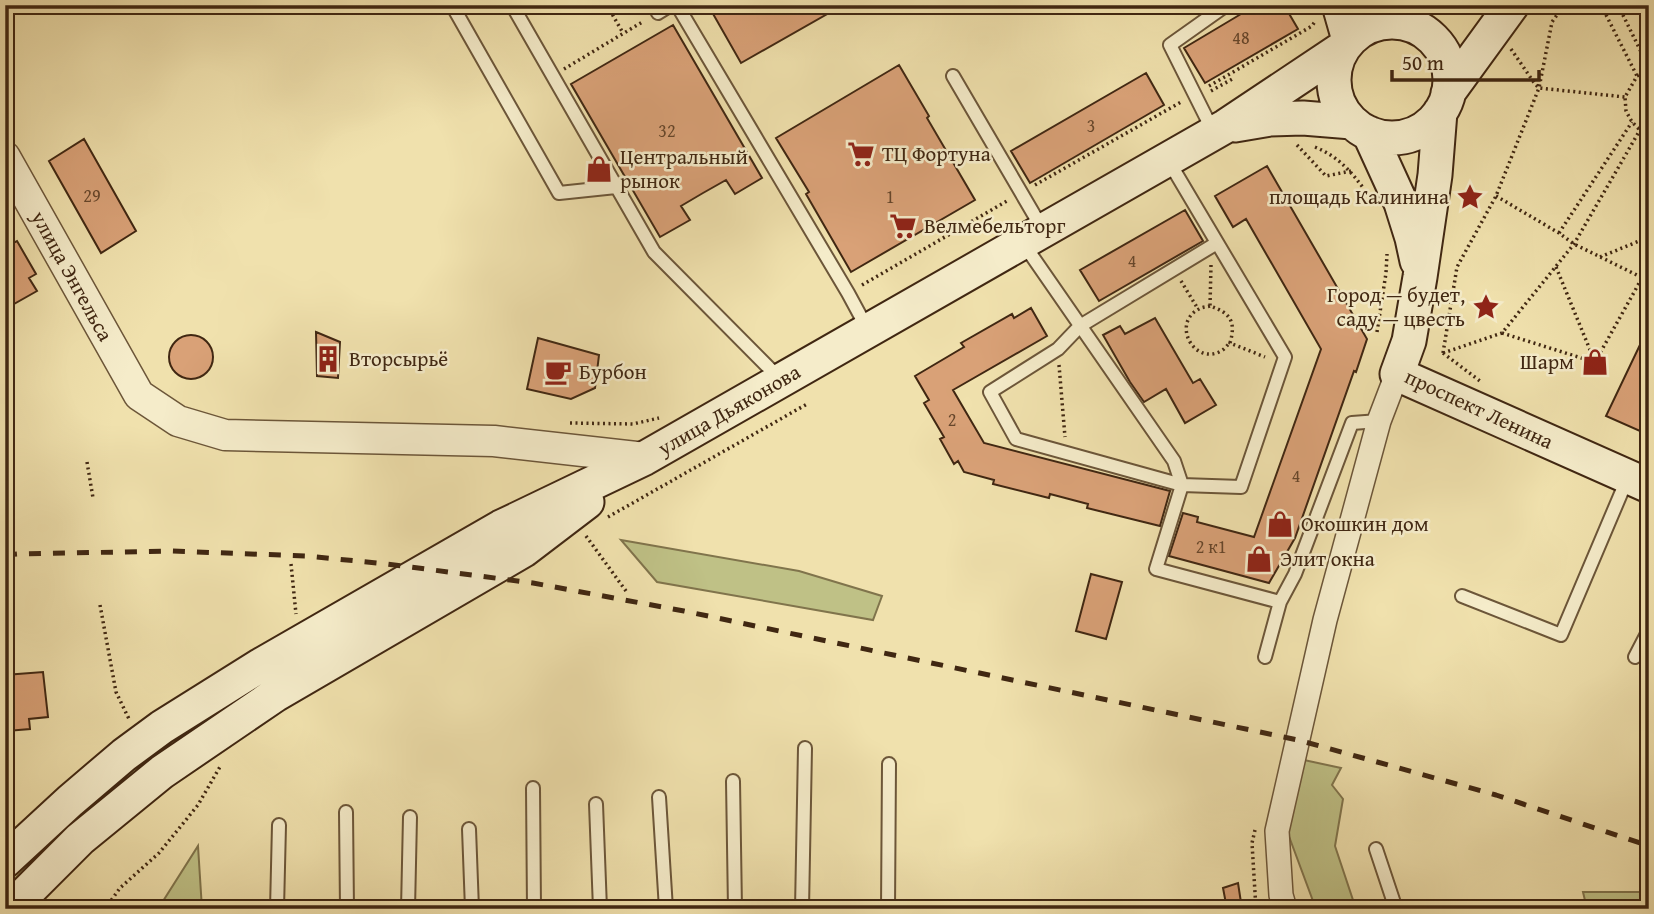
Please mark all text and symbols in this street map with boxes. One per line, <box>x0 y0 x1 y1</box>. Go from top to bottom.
house number: 48 <box>1232 24 1250 51</box>
scale bar <box>1392 38 1538 82</box>
text: 50 m <box>1402 47 1444 78</box>
house number: 3 <box>1087 112 1095 139</box>
house number: 32 <box>658 117 676 144</box>
place label: ТЦ Фортуна <box>882 138 991 169</box>
supermarket icon: ТЦ Фортуна <box>846 139 876 169</box>
place label: Центральный рынок <box>620 141 748 196</box>
shop icon: Центральный рынок <box>584 154 614 184</box>
place label: площадь Калинина <box>1269 181 1449 212</box>
house number: 29 <box>83 182 101 209</box>
place icon: площадь Калинина <box>1455 182 1485 212</box>
house number: 1 <box>886 183 894 210</box>
street label: улица Энгельса <box>23 204 121 347</box>
place label: Велмебельторг <box>924 210 1065 241</box>
supermarket icon: Велмебельторг <box>888 211 918 241</box>
house number: 4 <box>1128 247 1136 274</box>
place label: Город — будет, саду — цвесть <box>1327 279 1465 334</box>
place icon: Город — будет, саду — цвесть <box>1471 292 1501 322</box>
place label: Вторсырьё <box>349 343 448 374</box>
building icon: Вторсырьё <box>313 344 343 374</box>
place label: Шарм <box>1520 346 1574 377</box>
shop icon: Шарм <box>1580 347 1610 377</box>
place label: Бурбон <box>579 356 647 387</box>
street label: улица Дьяконова <box>651 356 806 464</box>
cafe icon: Бурбон <box>543 357 573 387</box>
street label: проспект Ленина <box>1400 361 1559 457</box>
house number: 2 <box>948 406 956 433</box>
house number: 4 <box>1292 462 1300 489</box>
place label: Окошкин дом <box>1301 508 1429 539</box>
shop icon: Окошкин дом <box>1265 509 1295 539</box>
house number: 2 к1 <box>1196 533 1226 560</box>
place label: Элит окна <box>1280 543 1375 574</box>
shop icon: Элит окна <box>1244 544 1274 574</box>

